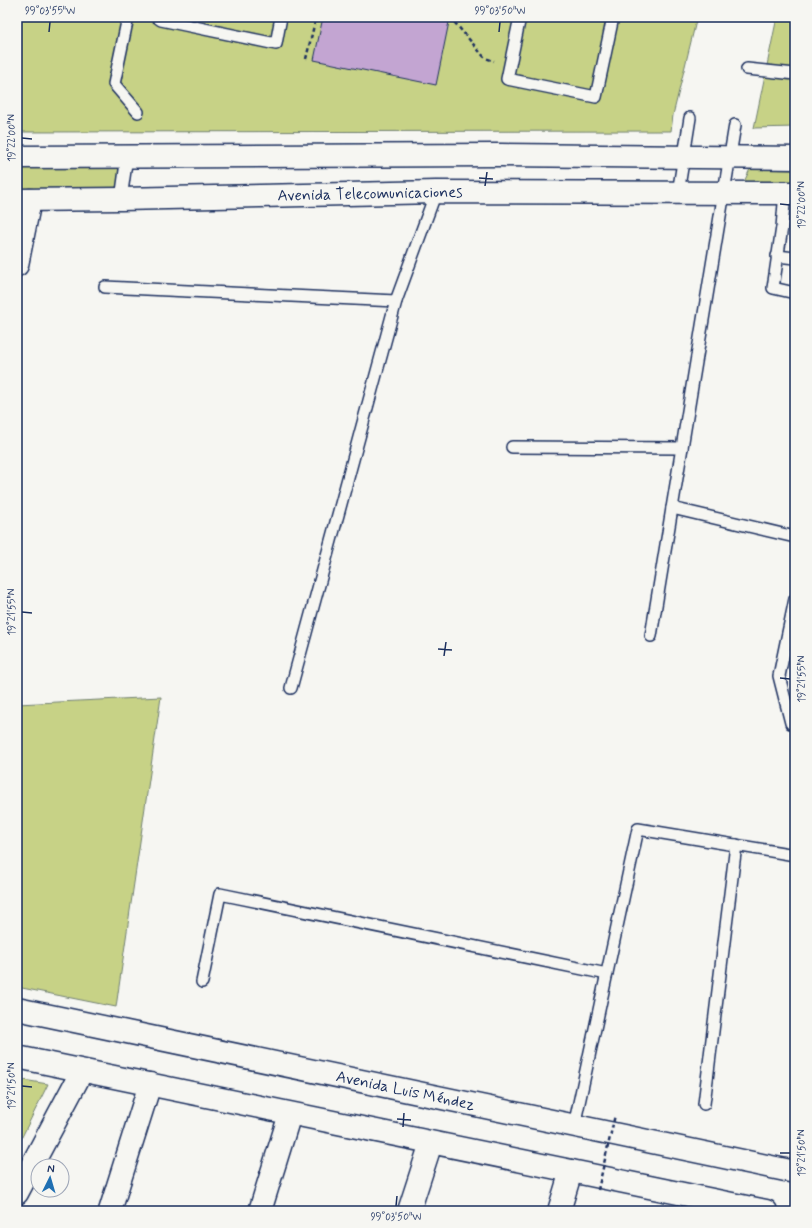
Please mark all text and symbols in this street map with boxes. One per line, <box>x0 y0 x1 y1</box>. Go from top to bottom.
text: 99°03'55"W <box>25 4 75 18</box>
text: 99°03'50"W <box>475 4 525 18</box>
text: 19°22'00"N <box>5 114 19 162</box>
street label: Avenida Telecomunicaciones <box>277 181 463 206</box>
text: 19°22'00"N <box>795 181 809 229</box>
text: 19°21'55"N <box>5 588 19 635</box>
text: 19°21'55"N <box>795 655 809 702</box>
text: 19°21'50"N <box>5 1062 19 1110</box>
street label: Avenida Luis Méndez <box>334 1066 477 1115</box>
text: 19°21'50"N <box>795 1129 809 1177</box>
north arrow <box>30 1158 70 1198</box>
text: N <box>47 1162 55 1176</box>
text: 99°03'50"W <box>371 1210 421 1224</box>

